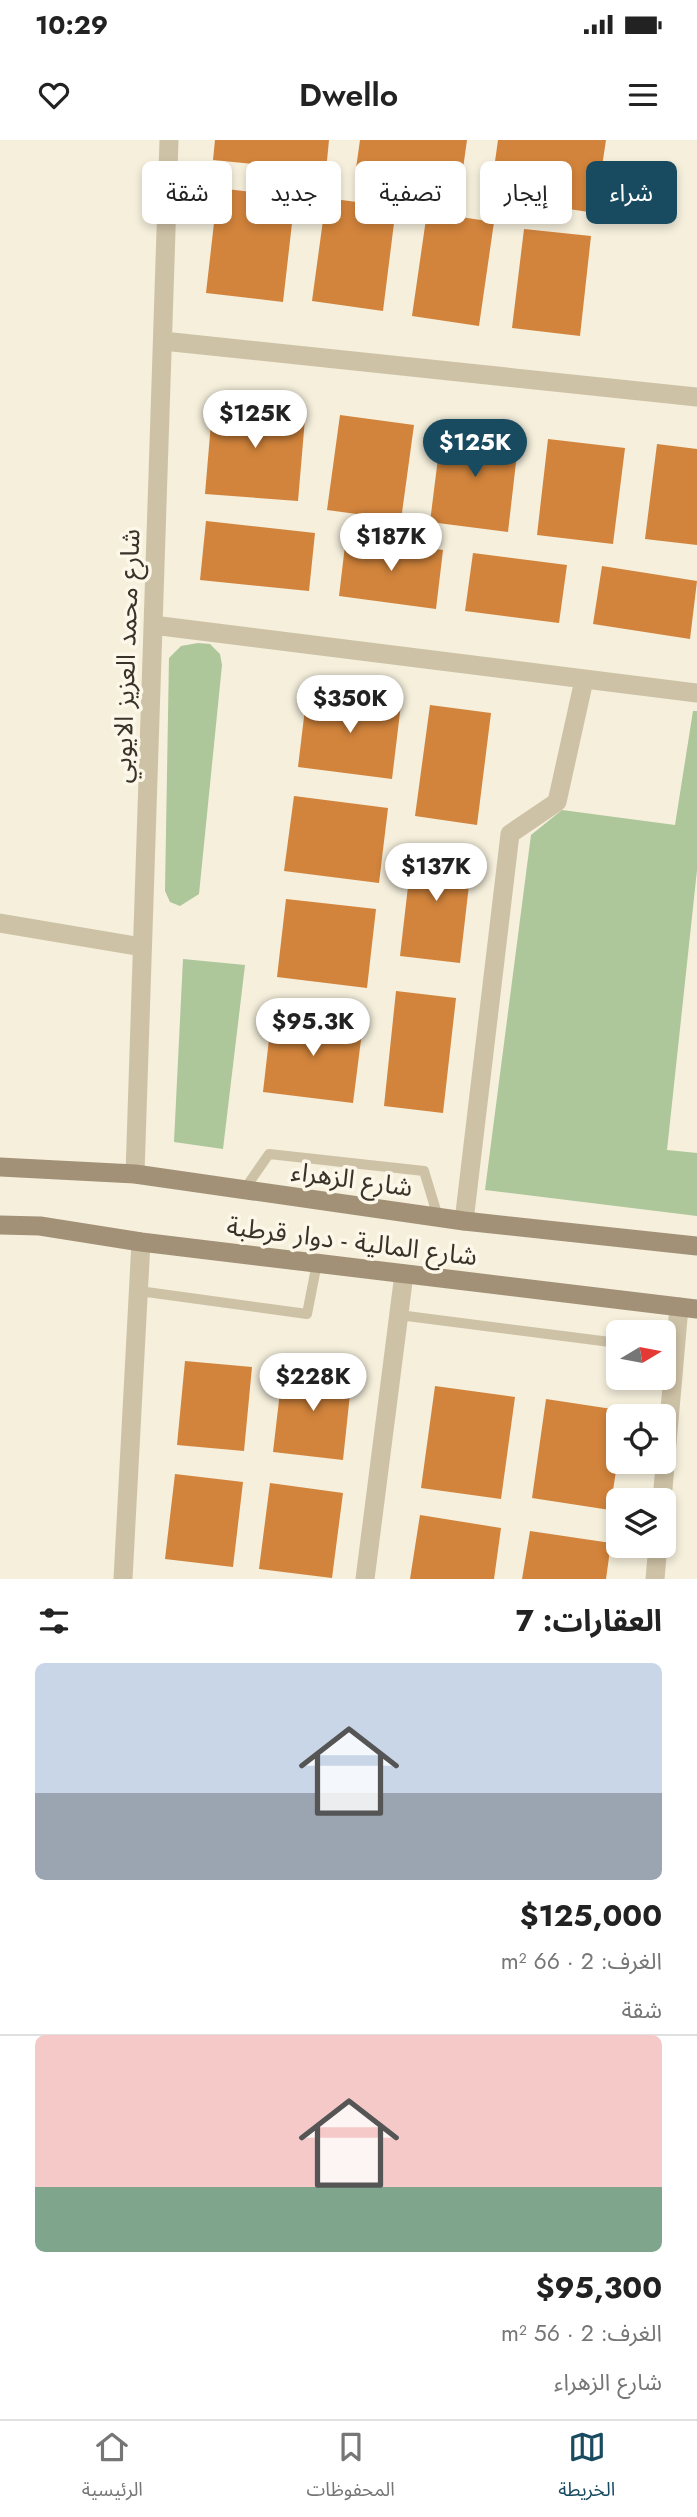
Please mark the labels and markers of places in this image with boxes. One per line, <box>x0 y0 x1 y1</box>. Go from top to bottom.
pin: $125K <box>206 390 304 450</box>
pin: $125K <box>426 420 524 479</box>
pin: $187K <box>342 514 440 573</box>
pin: $350K <box>301 676 399 735</box>
pin: $137K <box>387 844 485 903</box>
pin: $95.3K <box>256 998 370 1058</box>
pin: $228K <box>264 1354 362 1413</box>

